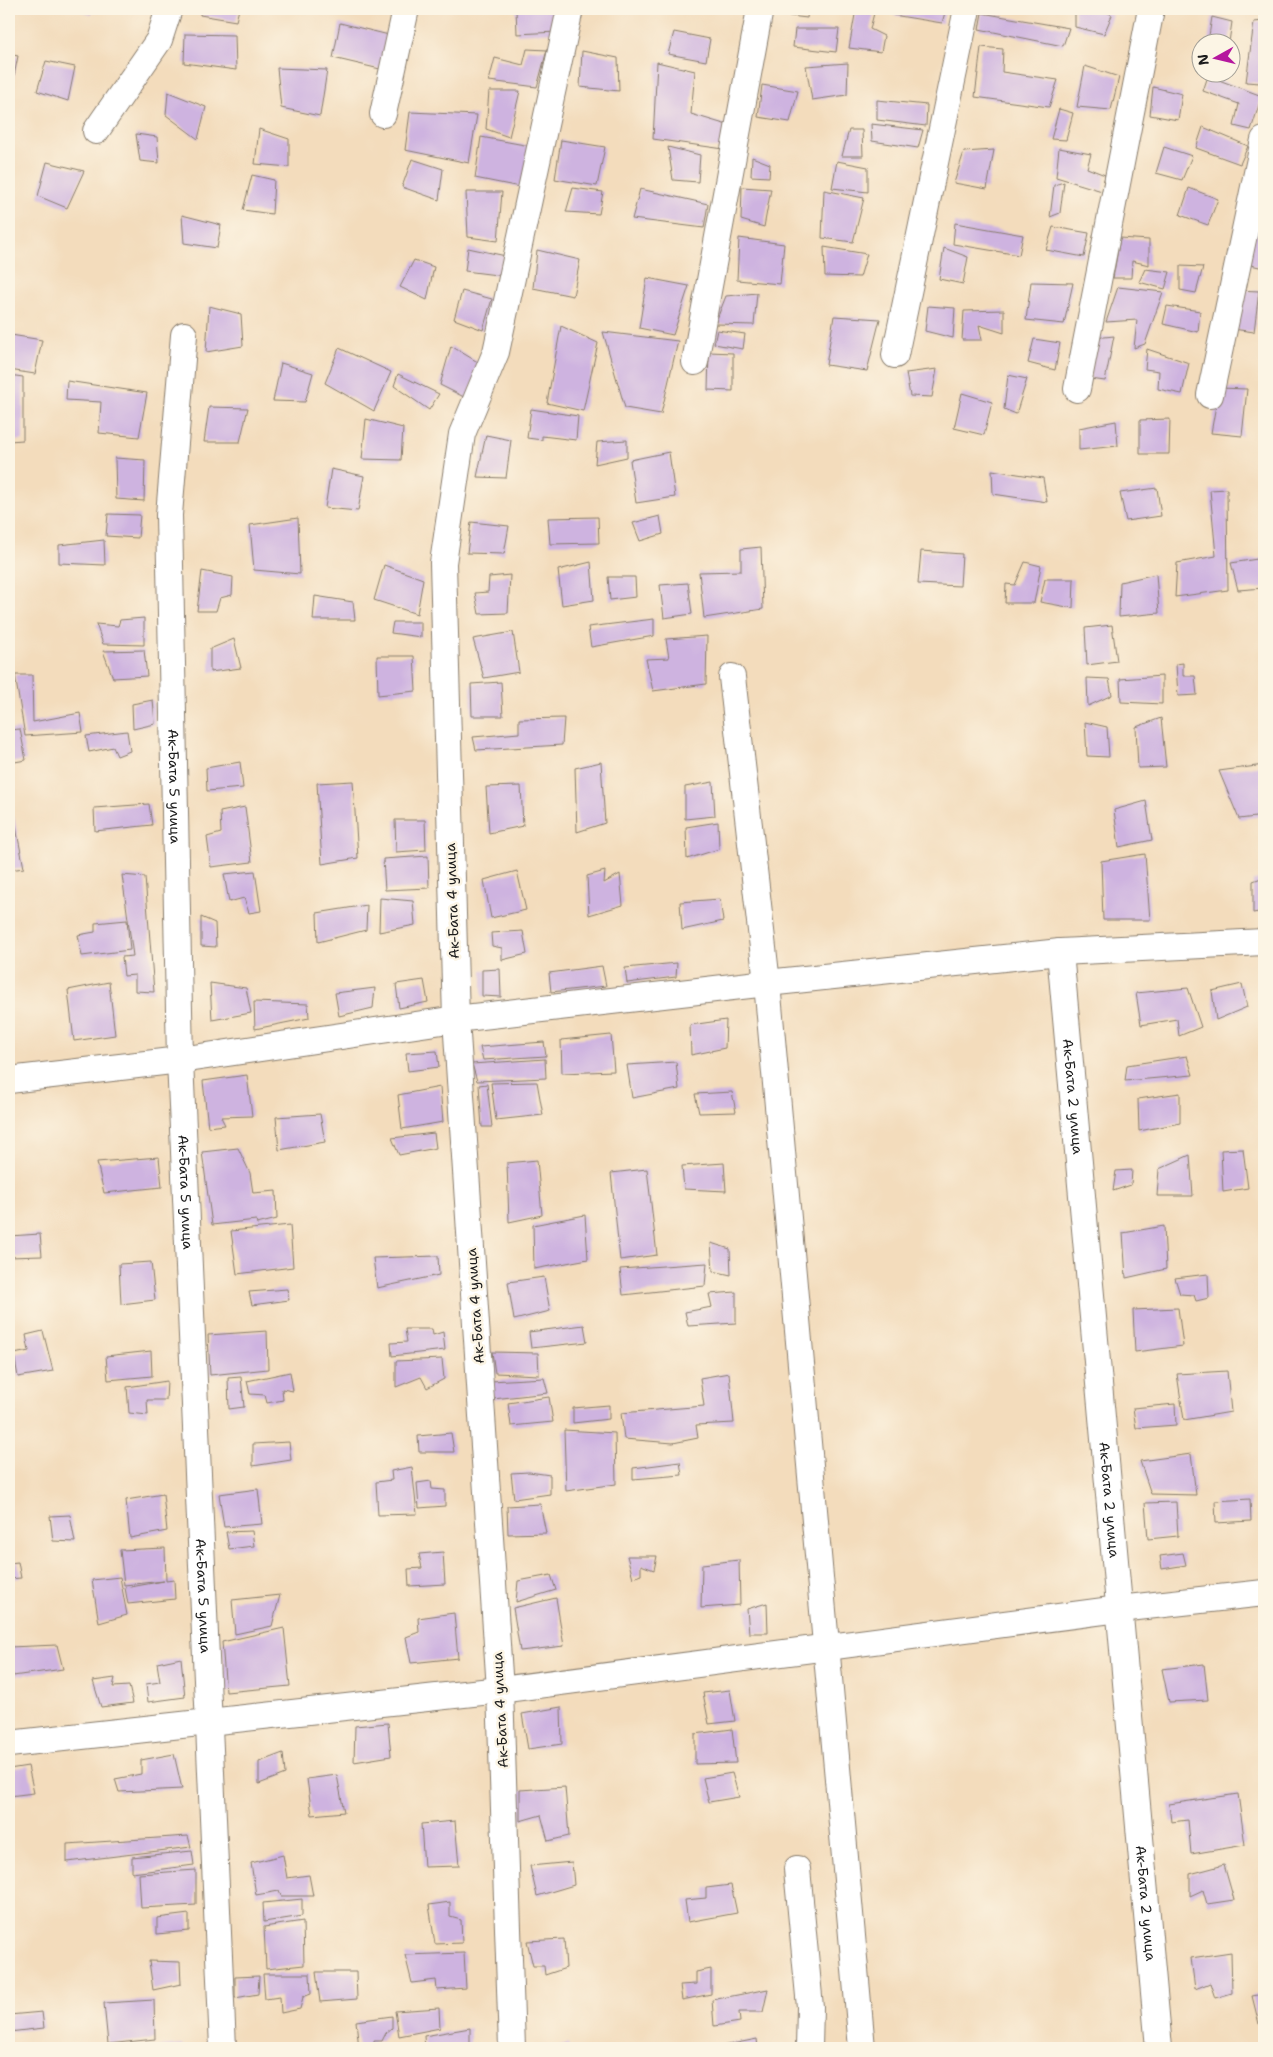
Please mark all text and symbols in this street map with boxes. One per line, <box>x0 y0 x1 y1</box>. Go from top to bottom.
north arrow <box>1190 32 1240 82</box>
text: N <box>1193 53 1213 67</box>
street label: Ак-Бата 5 улица <box>164 729 185 844</box>
street label: Ак-Бата 4 улица <box>441 842 463 959</box>
street label: Ак-Бата 2 улица <box>1059 1038 1087 1155</box>
street label: Ак-Бата 5 улица <box>174 1134 197 1250</box>
street label: Ак-Бата 4 улица <box>462 1247 488 1365</box>
street label: Ак-Бата 2 улица <box>1095 1441 1124 1559</box>
street label: Ак-Бата 5 улица <box>192 1538 215 1654</box>
street label: Ак-Бата 4 улица <box>488 1651 512 1768</box>
street label: Ак-Бата 2 улица <box>1132 1844 1160 1962</box>

